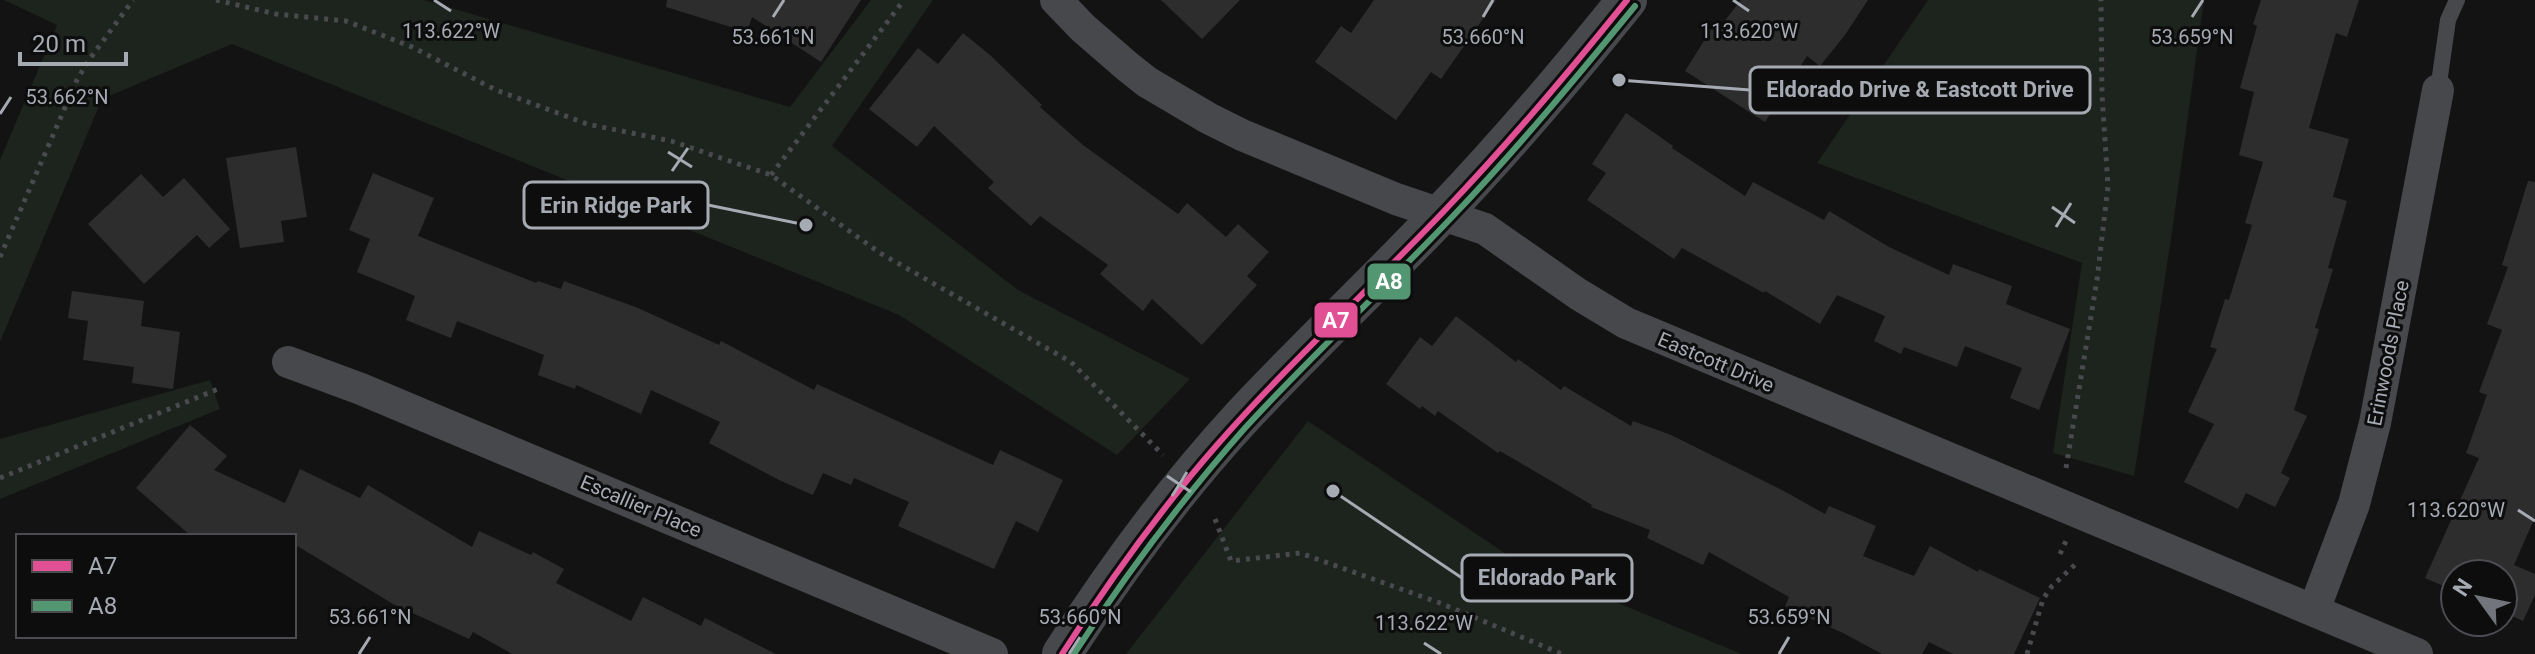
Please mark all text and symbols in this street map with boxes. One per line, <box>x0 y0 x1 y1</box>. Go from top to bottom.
scale bar <box>20 16 126 66</box>
text: 113.622°W <box>402 19 500 43</box>
text: 113.620°W <box>1700 19 1798 43</box>
text: 53.661°N <box>731 25 815 49</box>
text: 53.660°N <box>1441 25 1525 49</box>
text: 53.659°N <box>2150 25 2234 49</box>
text: 20 m <box>32 30 86 58</box>
callout: Eldorado Drive & Eastcott Drive <box>1750 67 2090 113</box>
text: Eldorado Drive & Eastcott Drive <box>1766 77 2074 102</box>
text: 53.662°N <box>25 85 109 109</box>
callout: Erin Ridge Park <box>524 182 708 228</box>
text: Erin Ridge Park <box>540 193 692 218</box>
line badge: A8 <box>1366 262 1412 301</box>
text: A8 <box>1375 269 1403 294</box>
street label: Erinwoods Place <box>2362 278 2414 428</box>
line badge: A7 <box>1313 301 1359 339</box>
text: A7 <box>1322 308 1350 333</box>
street label: Eastcott Drive <box>1654 327 1778 397</box>
street label: Escallier Place <box>577 470 705 542</box>
text: 113.620°W <box>2407 498 2505 522</box>
legend <box>16 534 296 638</box>
text: A7 <box>88 552 117 580</box>
callout: Eldorado Park <box>1462 555 1632 601</box>
north arrow <box>2439 558 2519 638</box>
text: Eldorado Park <box>1478 565 1616 590</box>
text: N <box>2448 574 2477 601</box>
text: A8 <box>88 592 117 620</box>
text: 53.661°N <box>328 605 412 629</box>
text: 53.660°N <box>1038 605 1122 629</box>
text: 53.659°N <box>1747 605 1831 629</box>
text: 113.622°W <box>1375 611 1473 635</box>

